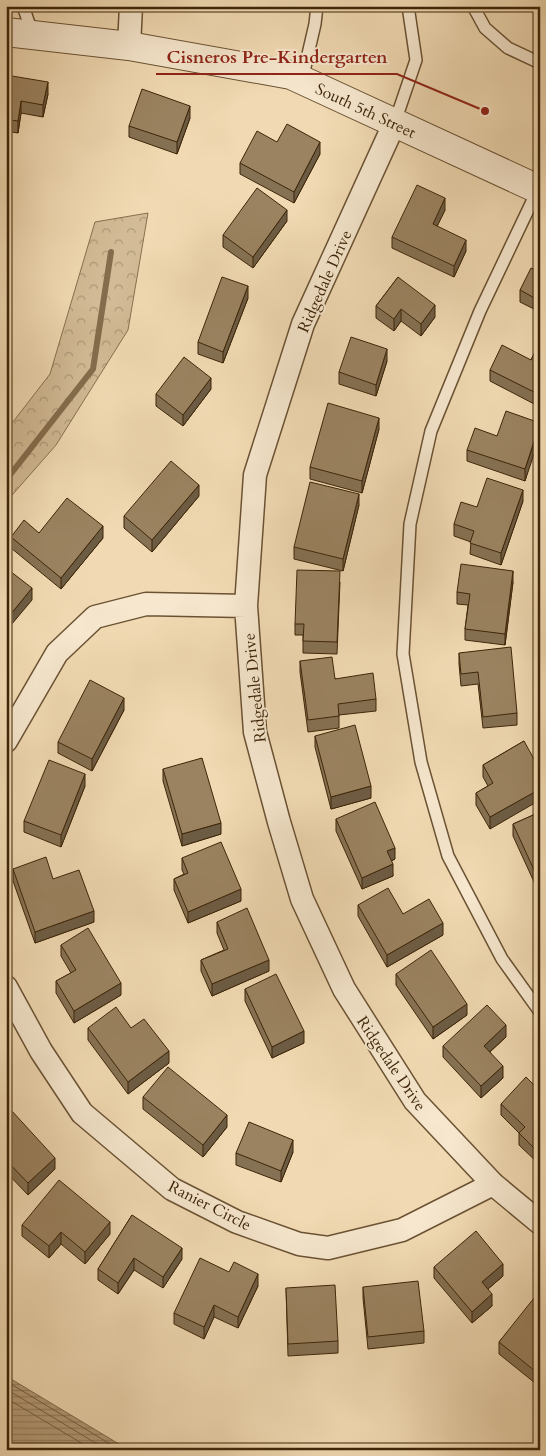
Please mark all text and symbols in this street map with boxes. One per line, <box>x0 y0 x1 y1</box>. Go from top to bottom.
callout: Cisneros Pre-Kindergarten <box>156 41 397 74</box>
text: Cisneros Pre-Kindergarten <box>167 45 388 70</box>
street label: South 5th Street <box>312 78 419 144</box>
street label: Ridgedale Drive <box>292 227 357 336</box>
street label: Ridgedale Drive <box>238 632 272 744</box>
street label: Ridgedale Drive <box>351 1012 431 1115</box>
street label: Ranier Circle <box>164 1176 255 1236</box>

